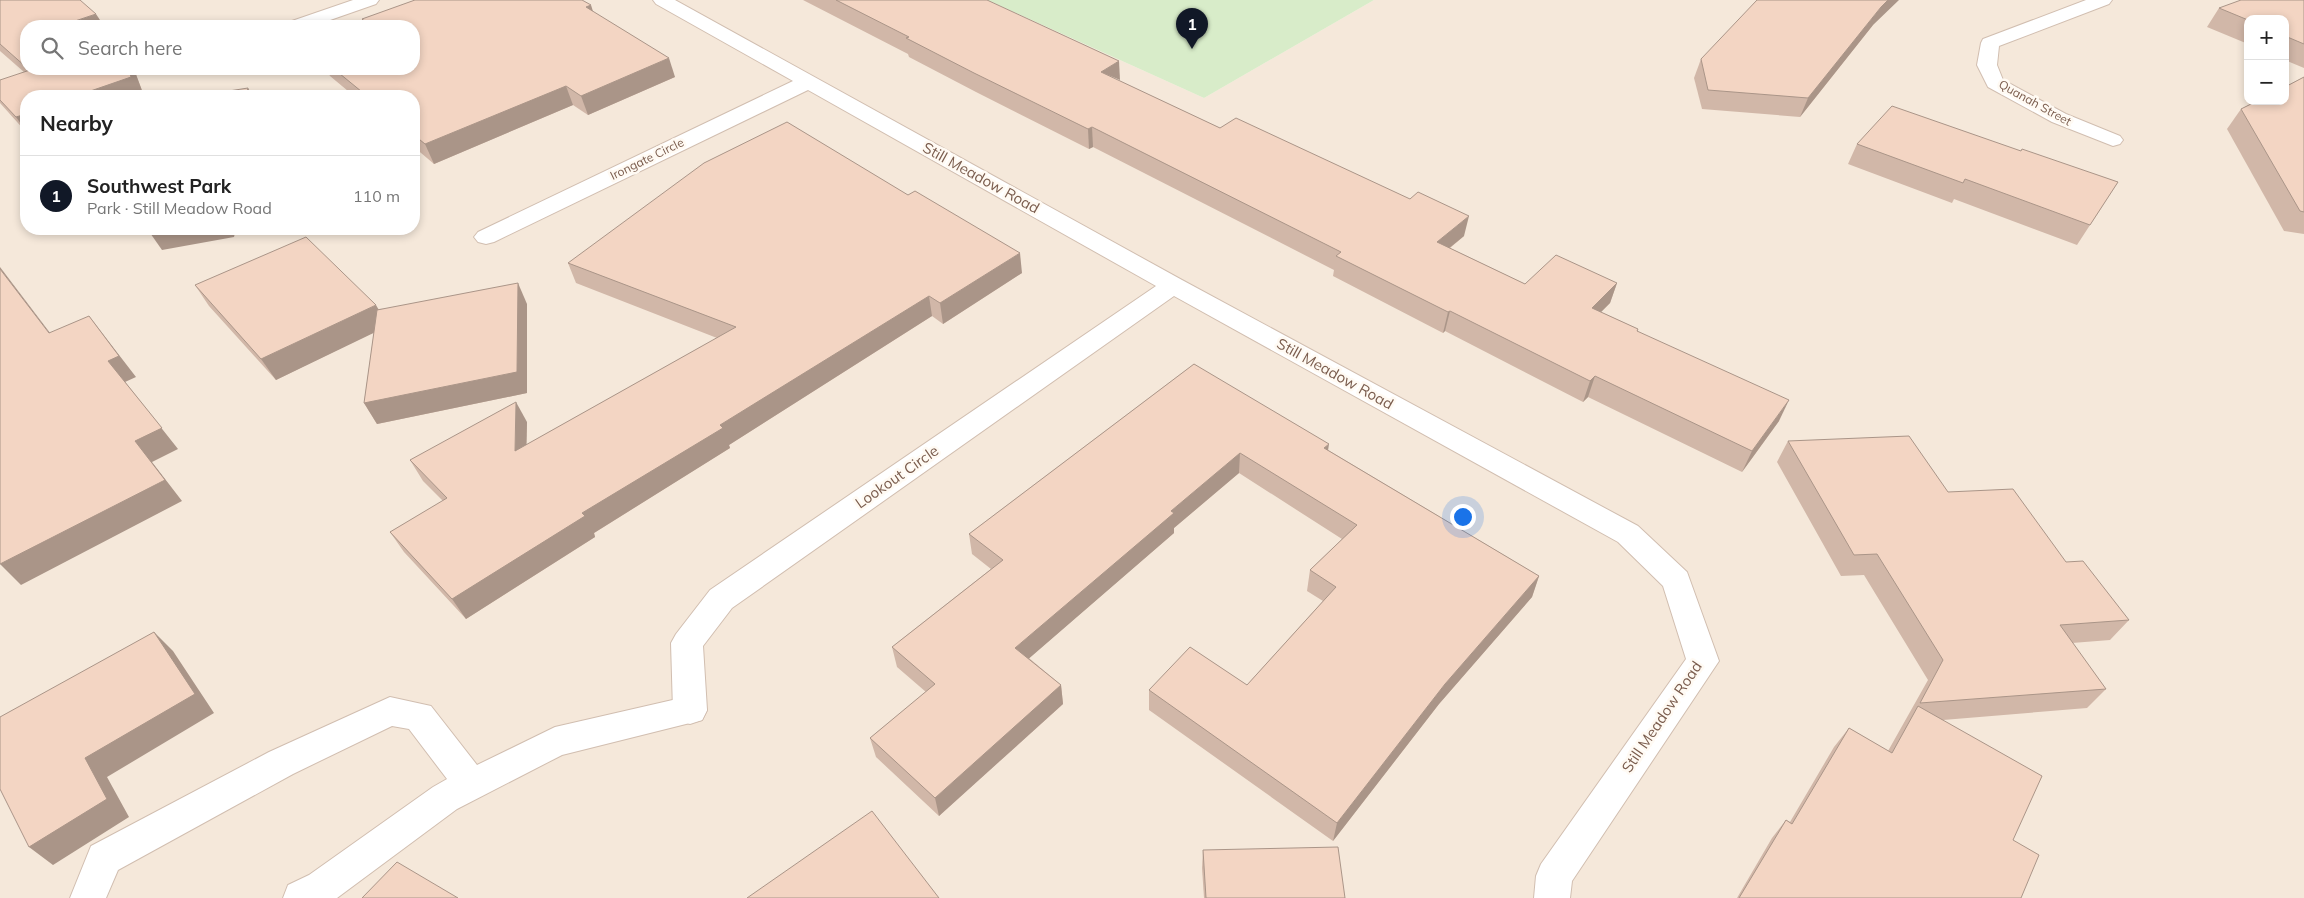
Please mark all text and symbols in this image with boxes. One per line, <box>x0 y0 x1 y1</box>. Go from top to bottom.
pin: 1 <box>1176 8 1208 49</box>
map controls <box>2244 15 2289 105</box>
button: + <box>2244 15 2289 60</box>
search box <box>20 20 420 75</box>
icon: search <box>38 34 66 62</box>
text: Search here <box>78 36 182 60</box>
button: − <box>2244 60 2289 105</box>
street label: Quanah Street <box>1996 76 2074 129</box>
text: Nearby <box>40 110 113 136</box>
street label: Irongate Circle <box>607 134 686 183</box>
street label: Still Meadow Road <box>920 138 1043 217</box>
text: Southwest Park <box>87 174 231 198</box>
text: 1 <box>51 186 61 206</box>
text: 110 m <box>353 186 400 206</box>
text: Park · Still Meadow Road <box>87 198 272 218</box>
street label: Still Meadow Road <box>1274 334 1397 413</box>
street label: Lookout Circle <box>851 441 942 512</box>
your location <box>1450 504 1476 530</box>
street label: Still Meadow Road <box>1617 657 1706 776</box>

